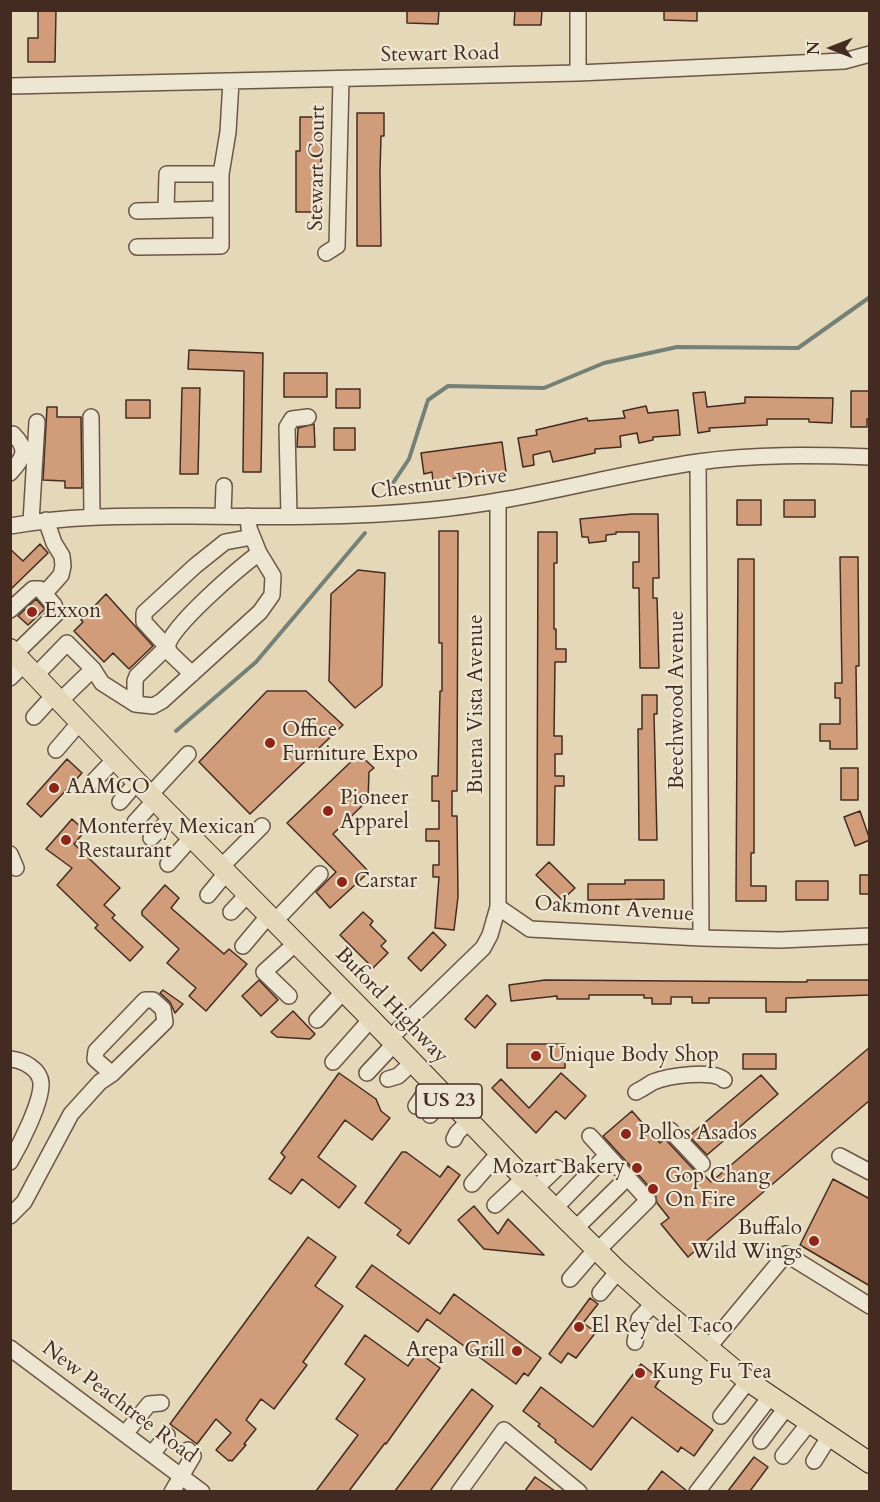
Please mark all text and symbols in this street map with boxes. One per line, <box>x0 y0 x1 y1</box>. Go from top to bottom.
north arrow <box>802 18 862 78</box>
street label: Stewart Road <box>380 41 500 69</box>
text: N <box>803 41 825 55</box>
street label: Stewart Court <box>304 105 332 231</box>
street label: Chestnut Drive <box>369 464 509 506</box>
place label: Exxon <box>44 599 101 625</box>
marker: Exxon <box>25 605 39 619</box>
street label: Beechwood Avenue <box>665 611 691 789</box>
street label: Buena Vista Avenue <box>464 614 490 794</box>
place label: Office Furniture Expo <box>282 718 418 768</box>
marker: Office Furniture Expo <box>263 736 277 750</box>
place label: AAMCO <box>66 775 150 801</box>
marker: AAMCO <box>47 781 61 795</box>
place label: Pioneer Apparel <box>340 786 409 836</box>
marker: Pioneer Apparel <box>321 804 335 818</box>
place label: Monterrey Mexican Restaurant <box>78 815 255 865</box>
marker: Monterrey Mexican Restaurant <box>59 833 73 847</box>
place label: Carstar <box>354 869 417 895</box>
marker: Carstar <box>335 875 349 889</box>
street label: Oakmont Avenue <box>533 892 695 928</box>
street label: Buford Highway <box>329 943 453 1069</box>
place label: Unique Body Shop <box>548 1043 719 1069</box>
marker: Unique Body Shop <box>529 1049 543 1063</box>
road number: US 23 <box>416 1084 482 1118</box>
place label: Pollos Asados <box>638 1121 757 1147</box>
marker: Pollos Asados <box>619 1127 633 1141</box>
place label: Mozart Bakery <box>493 1155 625 1181</box>
marker: Mozart Bakery <box>630 1161 644 1175</box>
place label: Gop Chang On Fire <box>665 1164 770 1214</box>
marker: Gop Chang On Fire <box>646 1182 660 1196</box>
place label: Buffalo Wild Wings <box>691 1216 802 1266</box>
marker: Buffalo Wild Wings <box>807 1234 821 1248</box>
place label: El Rey del Taco <box>591 1314 733 1340</box>
marker: El Rey del Taco <box>572 1320 586 1334</box>
street label: New Peachtree Road <box>37 1337 201 1469</box>
place label: Arepa Grill <box>406 1338 505 1364</box>
marker: Arepa Grill <box>510 1344 524 1358</box>
place label: Kung Fu Tea <box>652 1360 772 1386</box>
marker: Kung Fu Tea <box>633 1366 647 1380</box>

